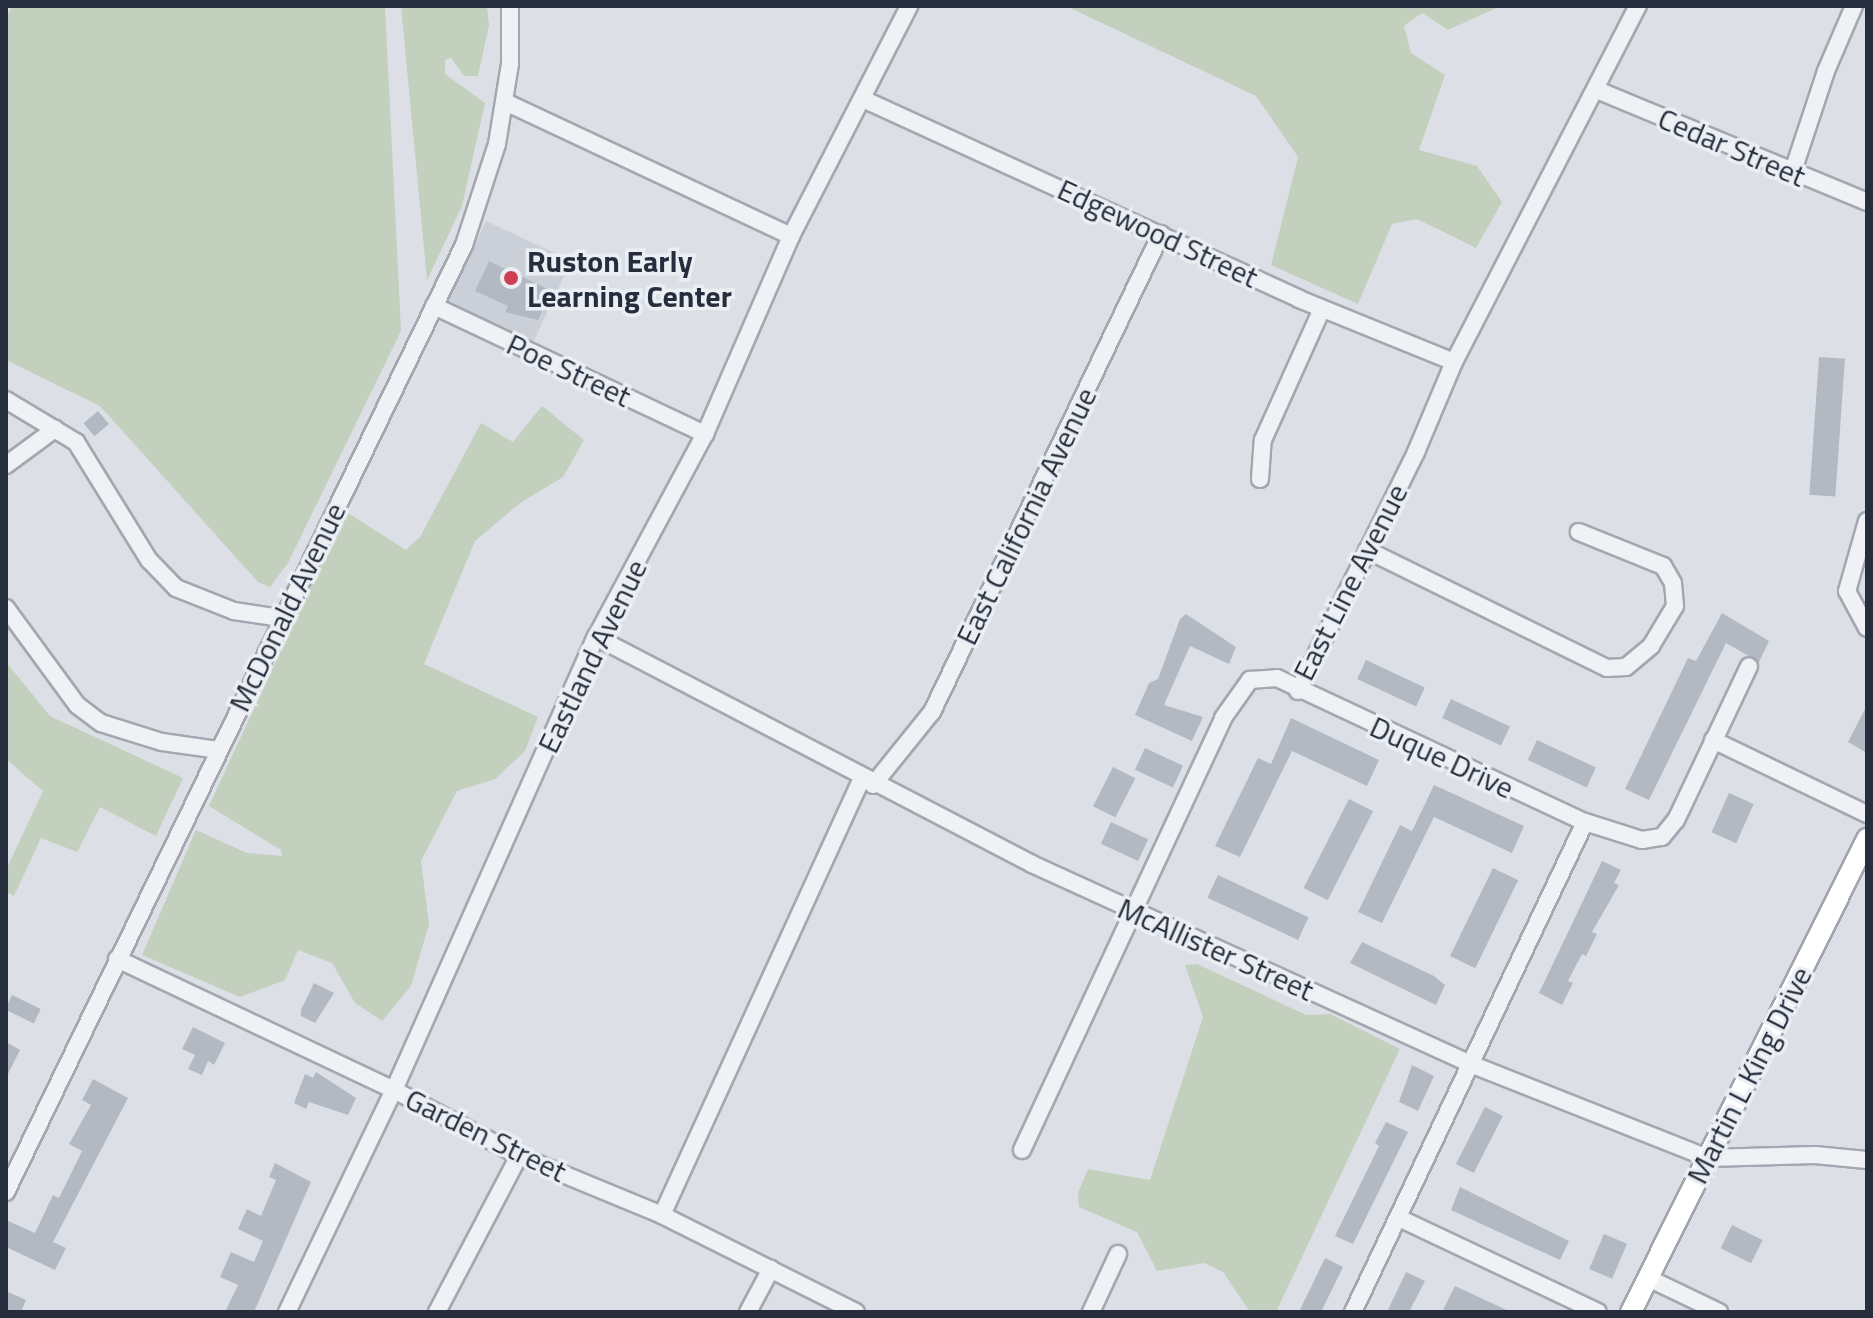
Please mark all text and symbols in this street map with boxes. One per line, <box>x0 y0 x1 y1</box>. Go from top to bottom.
street label: Cedar Street <box>1653 100 1811 194</box>
street label: Edgewood Street <box>1052 171 1264 295</box>
place label: Ruston Early Learning Center <box>527 243 732 314</box>
marker: Ruston Early Learning Center <box>502 269 520 287</box>
street label: Poe Street <box>501 326 637 414</box>
street label: East California Avenue <box>948 382 1104 650</box>
street label: East Line Avenue <box>1285 478 1415 686</box>
street label: McDonald Avenue <box>221 497 353 717</box>
street label: Eastland Avenue <box>530 554 654 758</box>
street label: Duque Drive <box>1364 708 1520 806</box>
street label: McAllister Street <box>1113 890 1319 1008</box>
street label: Martin L King Drive <box>1679 960 1819 1190</box>
street label: Garden Street <box>400 1081 572 1189</box>

